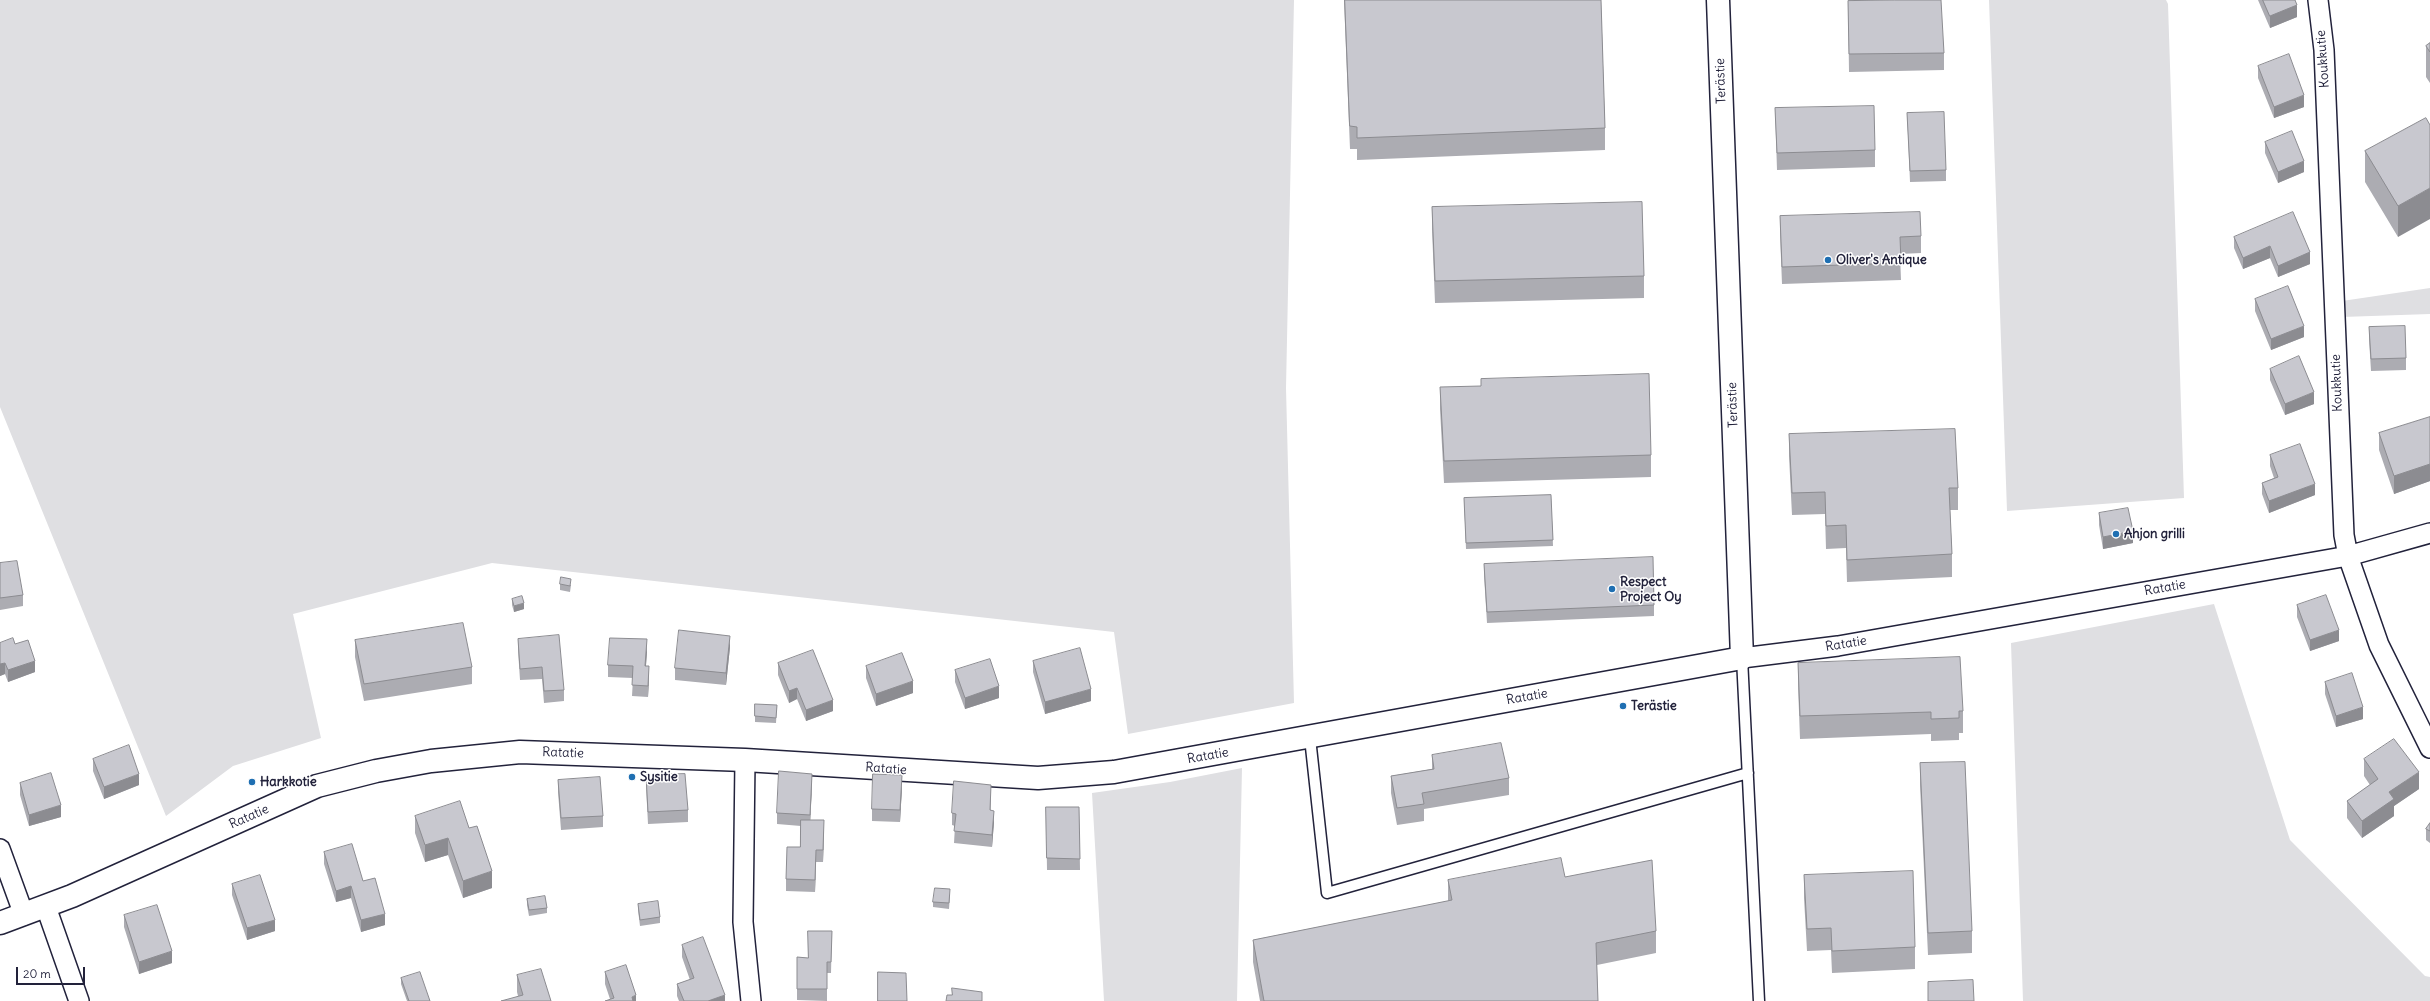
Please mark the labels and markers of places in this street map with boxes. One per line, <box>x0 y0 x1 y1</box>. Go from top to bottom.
place label: Oliver's Antique <box>1836 252 1927 268</box>
marker: Oliver's Antique <box>1823 255 1833 265</box>
place label: Ahjon grilli <box>2124 526 2185 542</box>
marker: Ahjon grilli <box>2111 529 2121 539</box>
place label: Respect Project Oy <box>1620 574 1682 605</box>
marker: Respect Project Oy <box>1607 584 1617 594</box>
place label: Terästie <box>1631 698 1677 714</box>
marker: Terästie <box>1618 701 1628 711</box>
place label: Sysitie <box>640 769 678 785</box>
marker: Sysitie <box>627 772 637 782</box>
place label: Harkkotie <box>260 774 317 790</box>
marker: Harkkotie <box>247 777 257 787</box>

